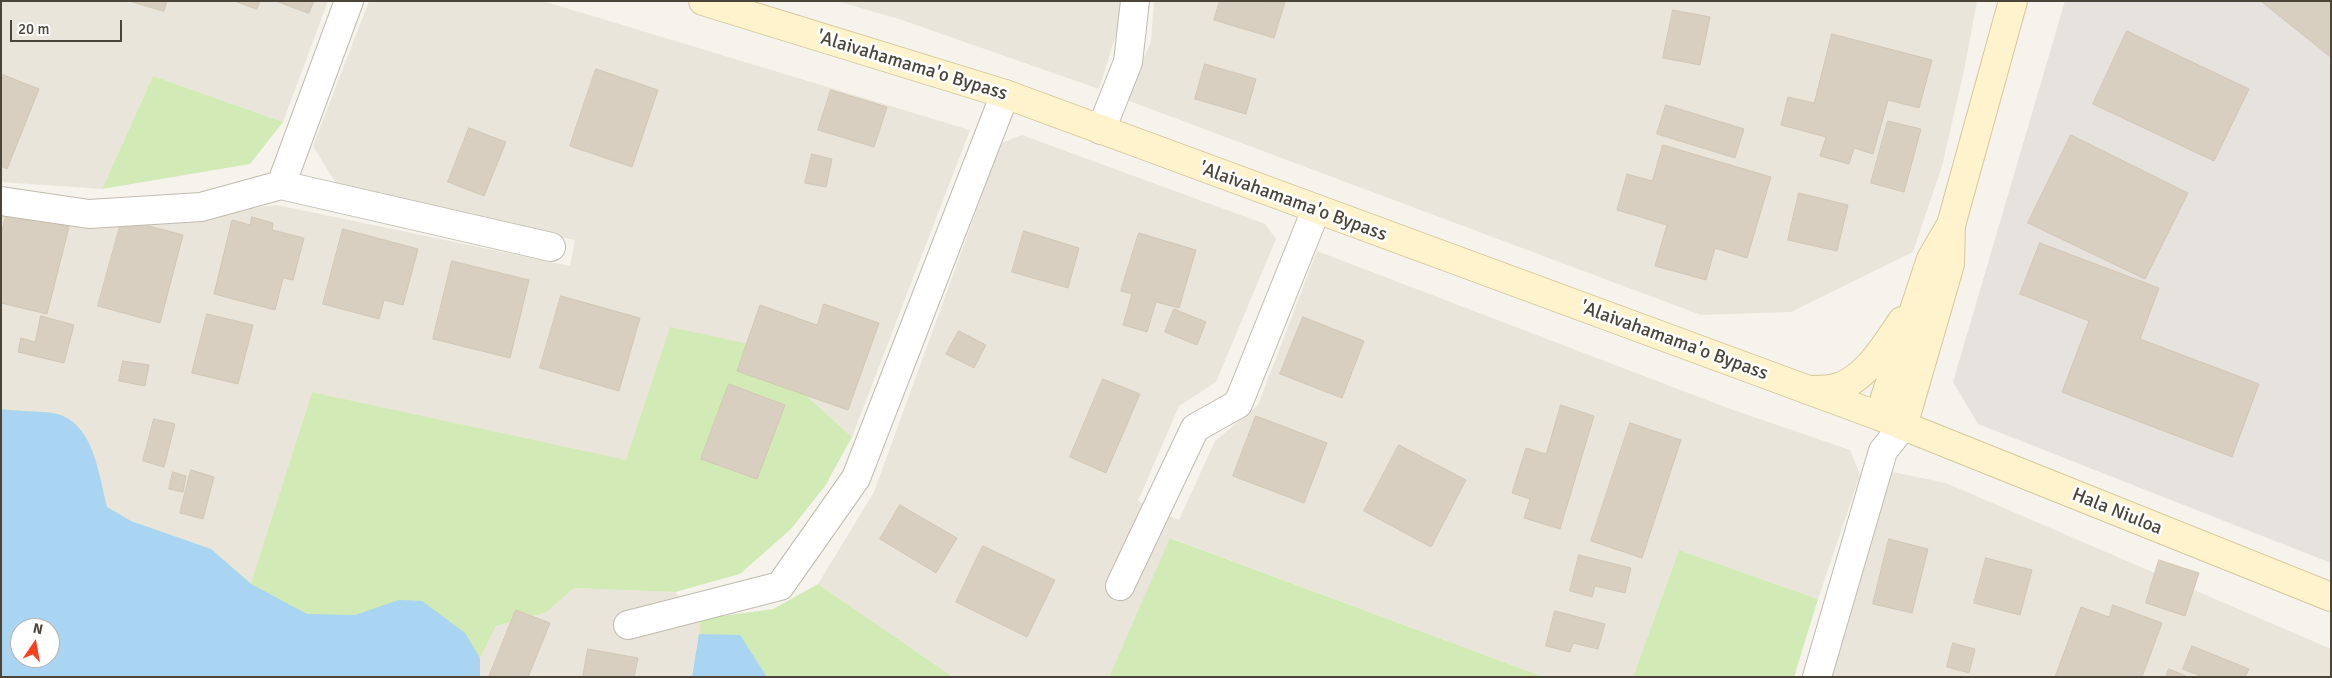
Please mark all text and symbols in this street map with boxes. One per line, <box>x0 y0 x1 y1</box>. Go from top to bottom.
scale bar <box>12 10 125 42</box>
text: 20 m <box>18 20 49 38</box>
street label: 'Alaivahamama'o Bypass <box>814 26 1010 106</box>
street label: 'Alaivahamama'o Bypass <box>1196 157 1390 247</box>
street label: 'Alaivahamama'o Bypass <box>1577 296 1771 386</box>
street label: Hala Niuloa <box>2069 484 2165 540</box>
north arrow <box>10 618 60 668</box>
text: N <box>31 619 45 638</box>

